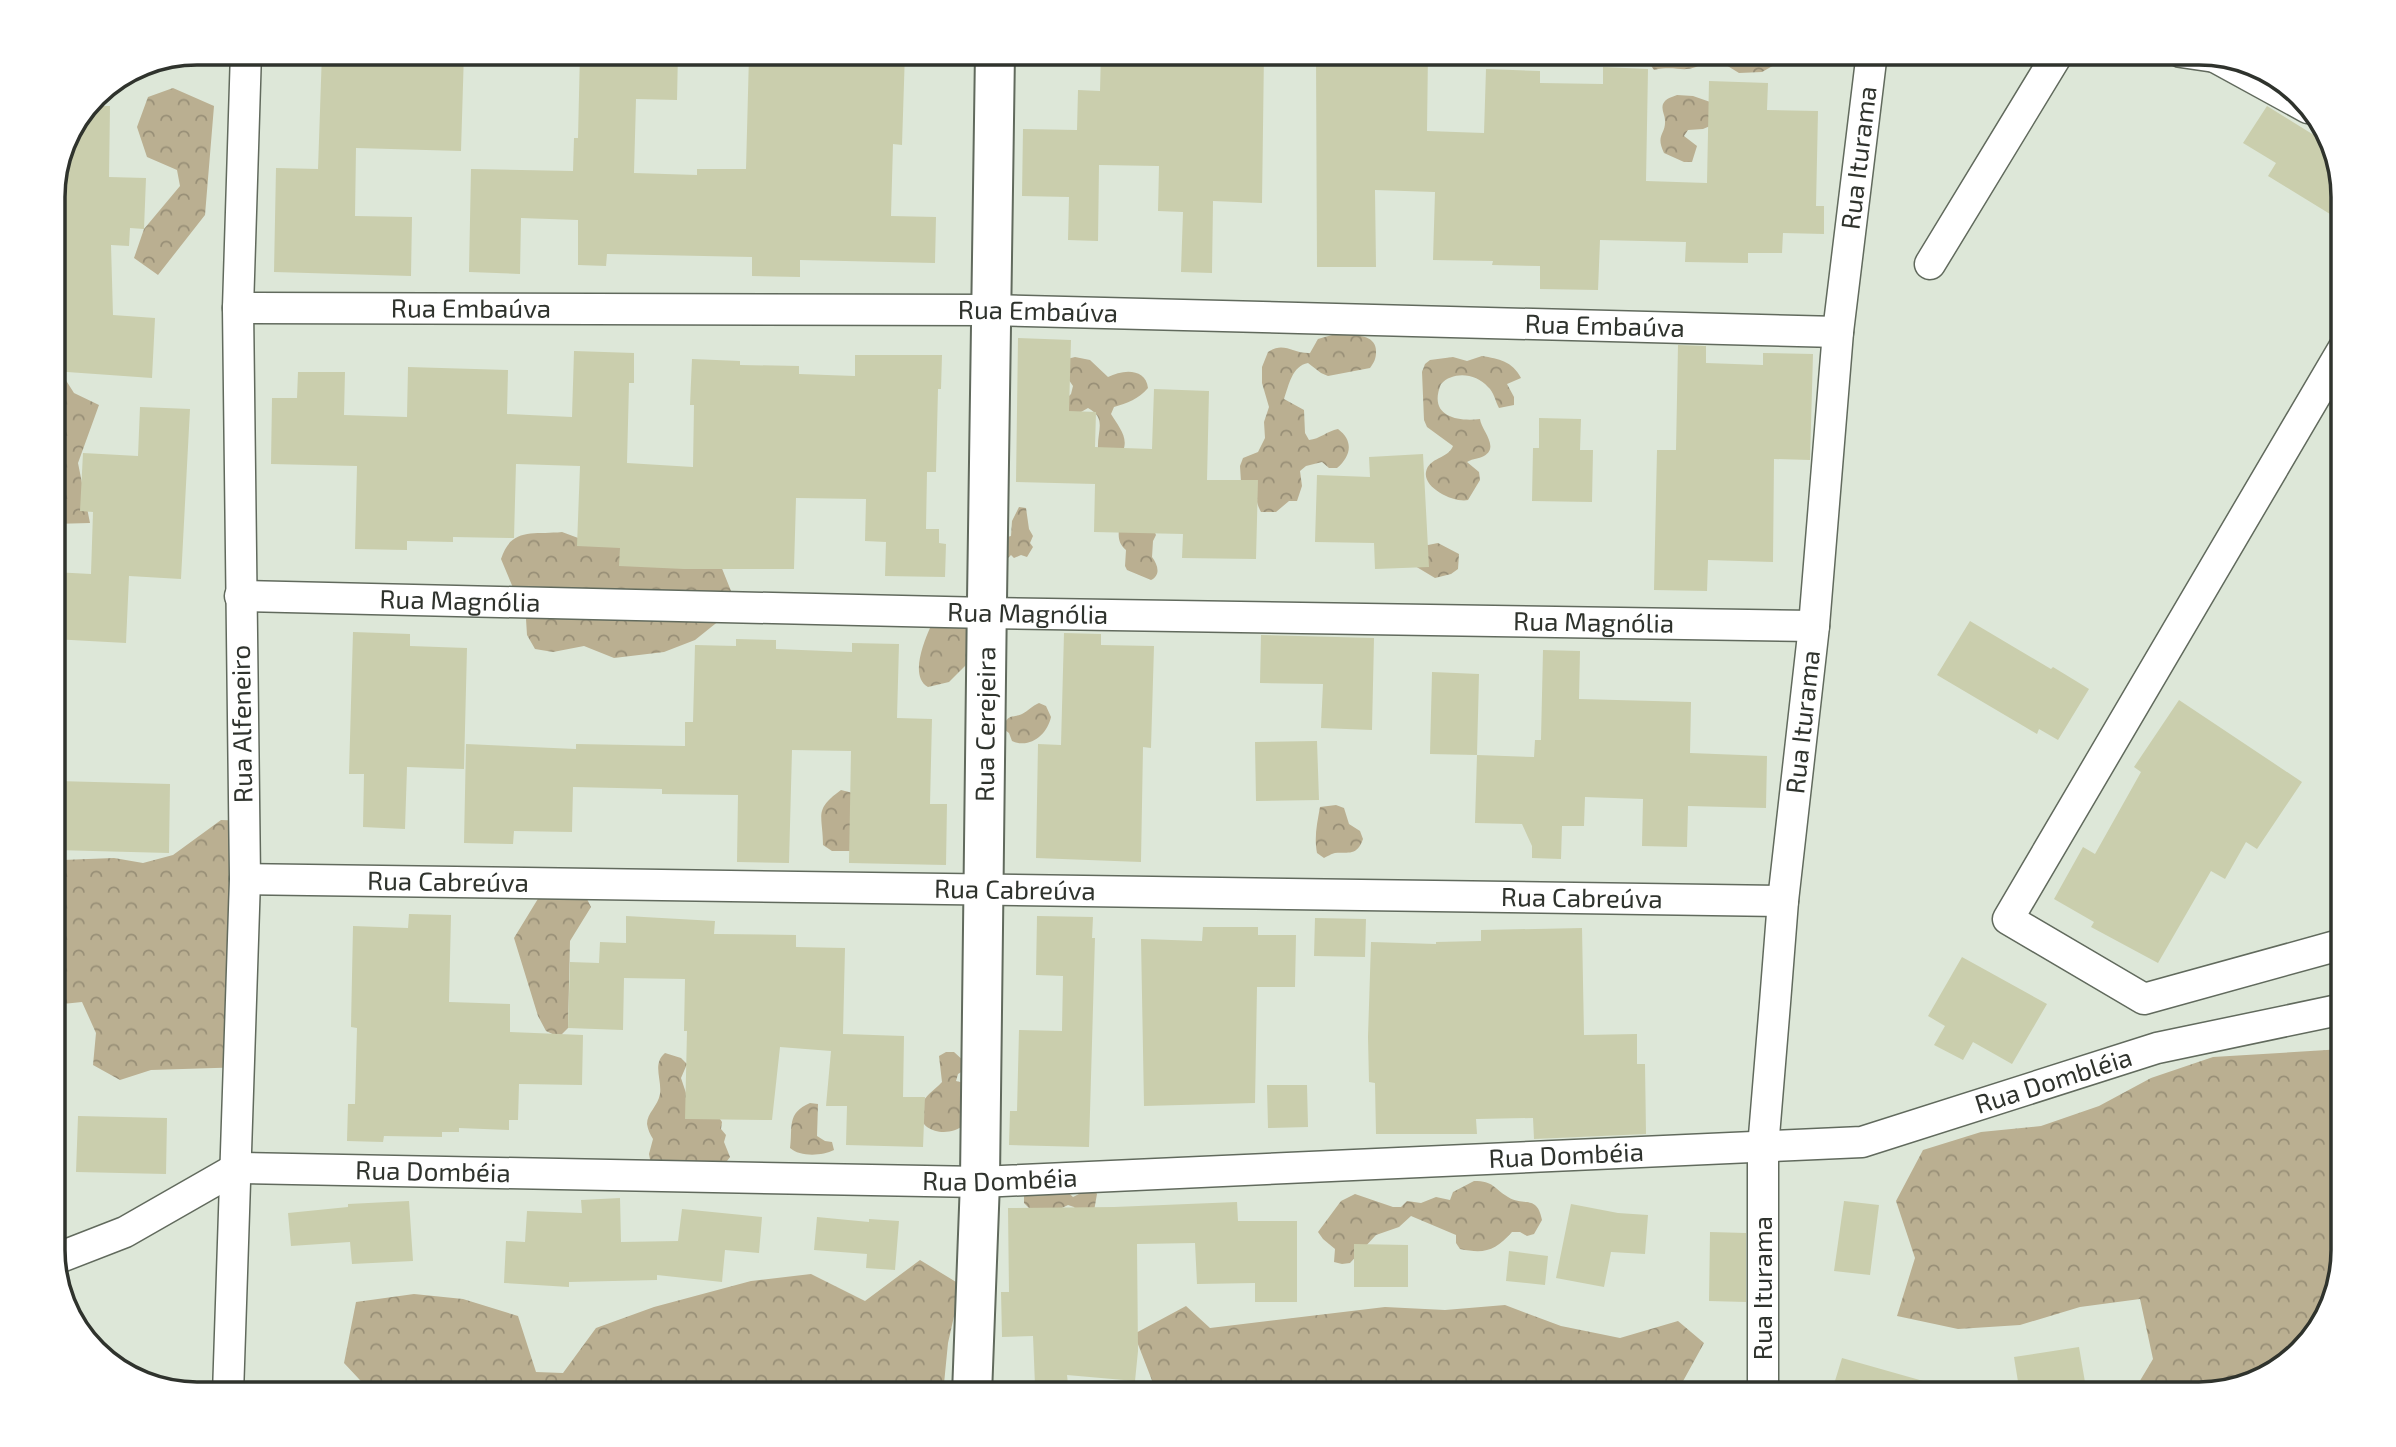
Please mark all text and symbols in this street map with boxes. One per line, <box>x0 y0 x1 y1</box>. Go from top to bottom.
street label: Rua Iturama <box>1834 84 1882 231</box>
street label: Rua Embaúva <box>391 291 551 323</box>
street label: Rua Embaúva <box>958 293 1119 327</box>
street label: Rua Embaúva <box>1524 307 1685 342</box>
street label: Rua Magnólia <box>379 582 541 617</box>
street label: Rua Magnólia <box>947 595 1109 629</box>
street label: Rua Magnólia <box>1513 604 1674 638</box>
street label: Rua Alfeneiro <box>224 645 257 803</box>
street label: Rua Cerejeira <box>968 646 1000 802</box>
street label: Rua Iturama <box>1778 648 1825 795</box>
street label: Rua Cabreúva <box>367 864 529 897</box>
street label: Rua Cabreúva <box>934 872 1096 905</box>
street label: Rua Cabreúva <box>1501 880 1663 913</box>
street label: Rua Dombléia <box>1971 1040 2135 1119</box>
street label: Rua Dombéia <box>1488 1135 1644 1173</box>
street label: Rua Dombéia <box>355 1153 511 1187</box>
street label: Rua Dombéia <box>922 1161 1078 1196</box>
street label: Rua Iturama <box>1746 1216 1777 1360</box>

